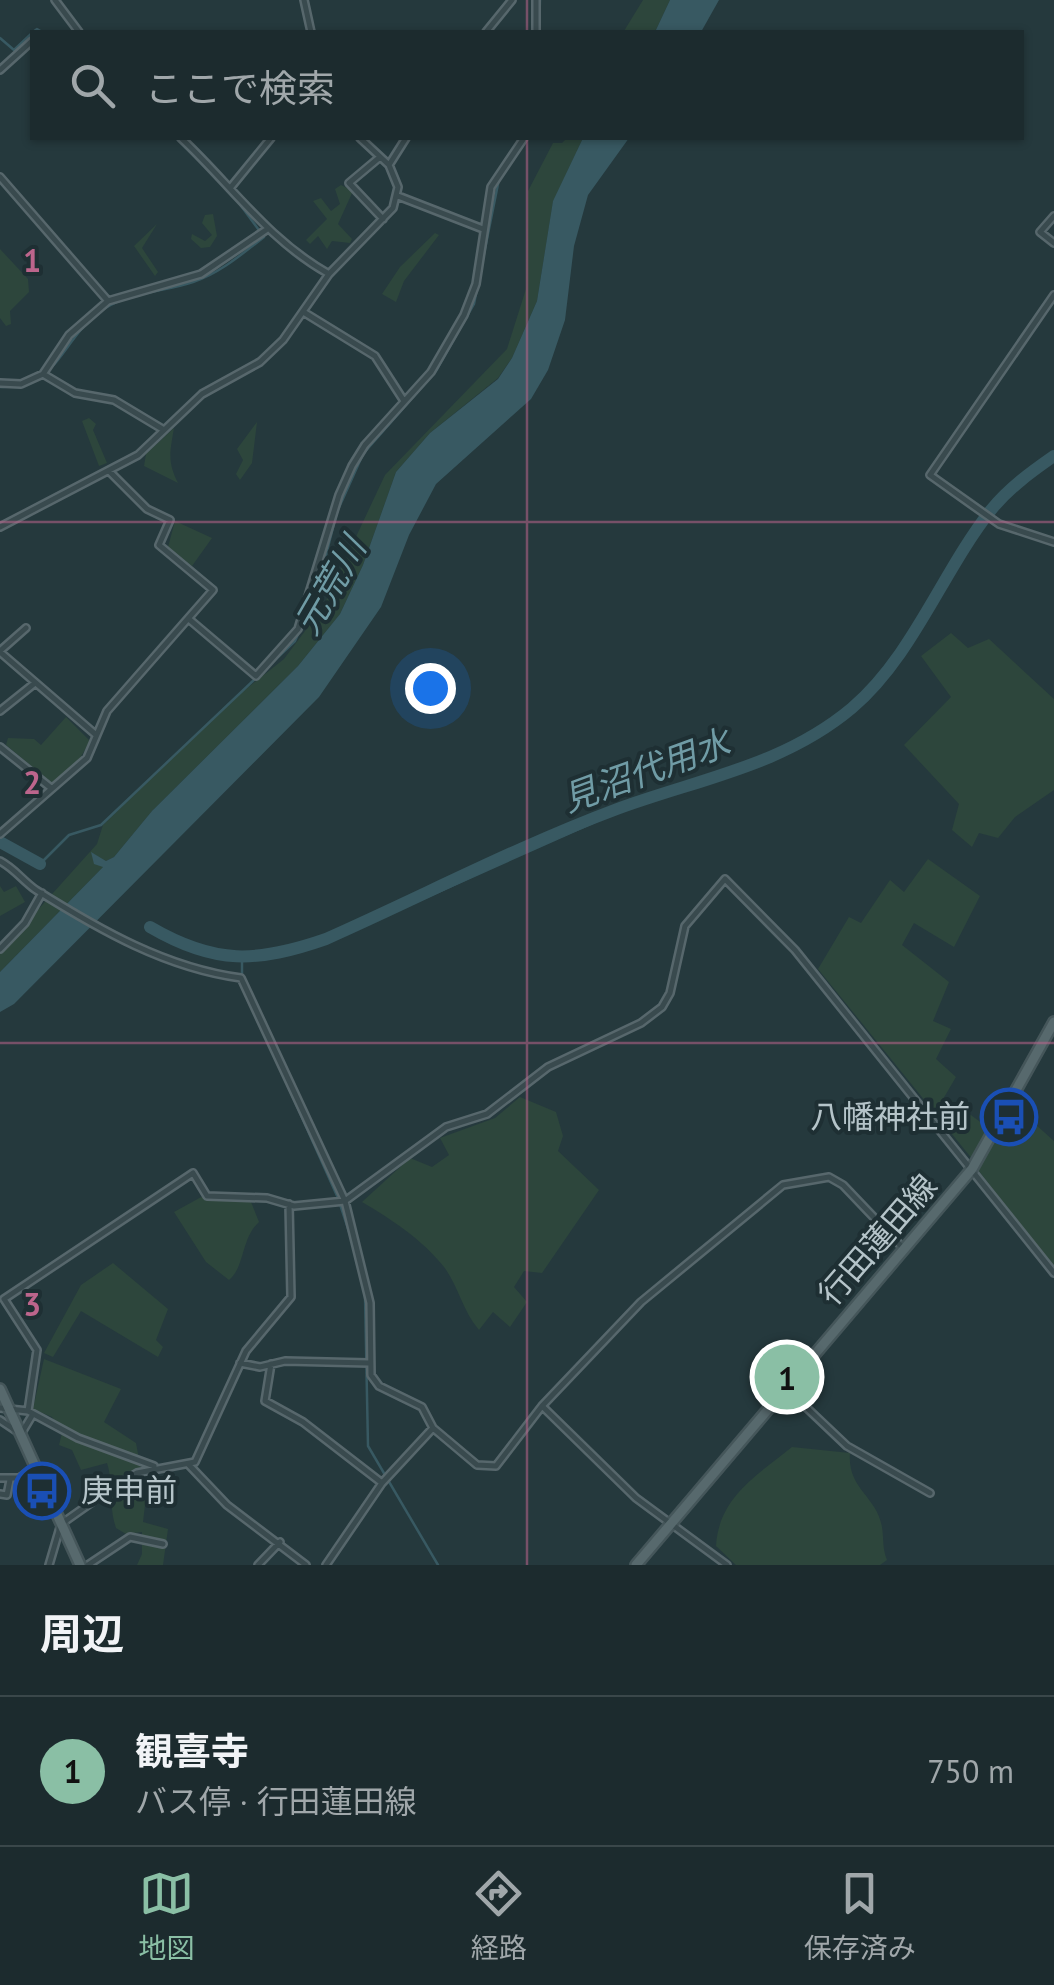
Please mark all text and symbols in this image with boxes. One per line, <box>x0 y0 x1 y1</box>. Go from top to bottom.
search box <box>30 30 1024 140</box>
icon: search <box>65 58 120 113</box>
text: ここで検索 <box>145 63 335 112</box>
text: 1 <box>23 239 41 281</box>
water label: 元荒川 <box>283 525 377 642</box>
your location <box>405 663 456 714</box>
water label: 見沼代用水 <box>556 717 739 822</box>
text: 2 <box>23 761 41 803</box>
bus stop icon: 八幡神社前 <box>979 1087 1039 1147</box>
place label: 八幡神社前 <box>810 1095 970 1137</box>
street label: 行田蓮田線 <box>809 1165 946 1314</box>
text: 3 <box>23 1283 41 1325</box>
pin: 1 <box>754 1340 820 1414</box>
bus stop icon: 庚申前 <box>12 1461 72 1521</box>
place label: 庚申前 <box>81 1469 177 1511</box>
text: 周辺 <box>40 1606 124 1661</box>
text: 観喜寺 <box>135 1726 249 1775</box>
text: 1 <box>63 1750 82 1792</box>
text: 750 m <box>927 1750 1014 1792</box>
text: バス停 · 行田蓮田線 <box>135 1780 417 1822</box>
tab: 地図 <box>138 1866 194 1966</box>
tab: 経路 <box>471 1866 527 1966</box>
tab: 保存済み <box>804 1866 916 1966</box>

